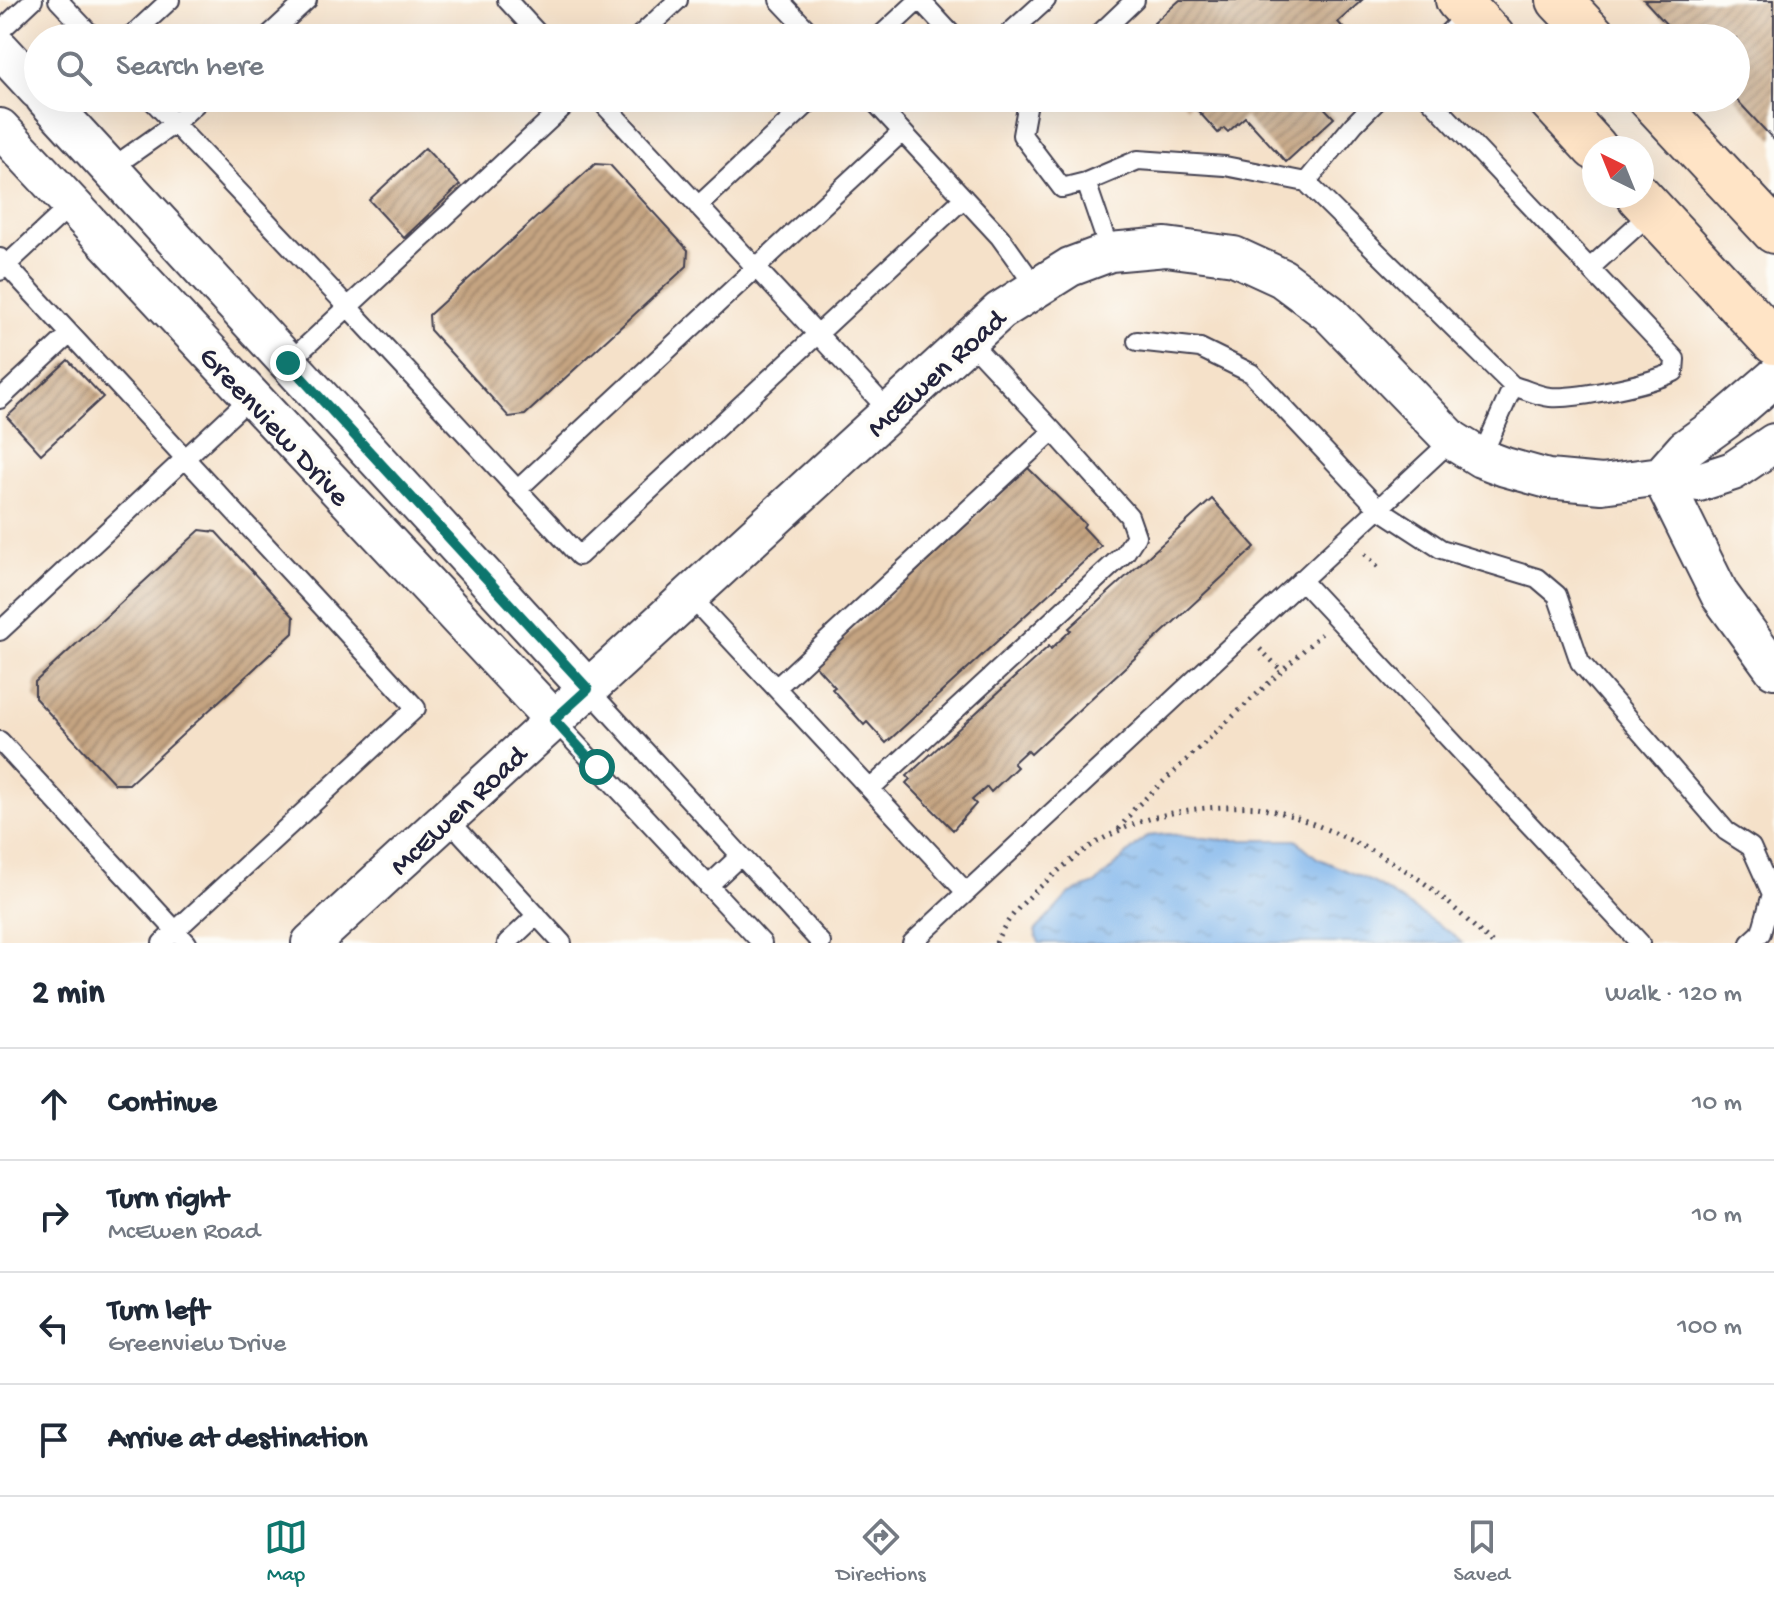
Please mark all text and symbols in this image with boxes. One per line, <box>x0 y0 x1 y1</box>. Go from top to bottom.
search box <box>24 24 1750 112</box>
icon: search <box>52 46 96 90</box>
text: Search here <box>116 51 264 86</box>
north arrow <box>1582 136 1654 208</box>
street label: McEwen Road <box>861 302 1017 447</box>
street label: Greenview Drive <box>190 341 356 516</box>
route end <box>270 345 306 381</box>
street label: McEwen Road <box>384 738 538 885</box>
route start <box>579 749 615 785</box>
text: 2 min <box>32 975 104 1015</box>
text: Walk · 120 m <box>1605 980 1742 1011</box>
icon: ahead <box>32 1082 76 1126</box>
text: Continue <box>108 1087 217 1122</box>
text: 10 m <box>1692 1089 1742 1120</box>
text: Turn right <box>108 1183 228 1218</box>
icon: right <box>32 1194 76 1238</box>
text: 10 m <box>1692 1201 1742 1232</box>
text: McEwen Road <box>108 1218 260 1249</box>
text: Turn left <box>108 1295 209 1330</box>
icon: left <box>32 1306 76 1350</box>
text: 100 m <box>1677 1313 1742 1344</box>
text: Greenview Drive <box>108 1330 286 1361</box>
icon: arrive <box>32 1418 76 1462</box>
text: Arrive at destination <box>108 1423 368 1458</box>
tab: Map <box>264 1515 308 1589</box>
tab: Directions <box>836 1515 926 1589</box>
tab: Saved <box>1454 1515 1510 1589</box>

